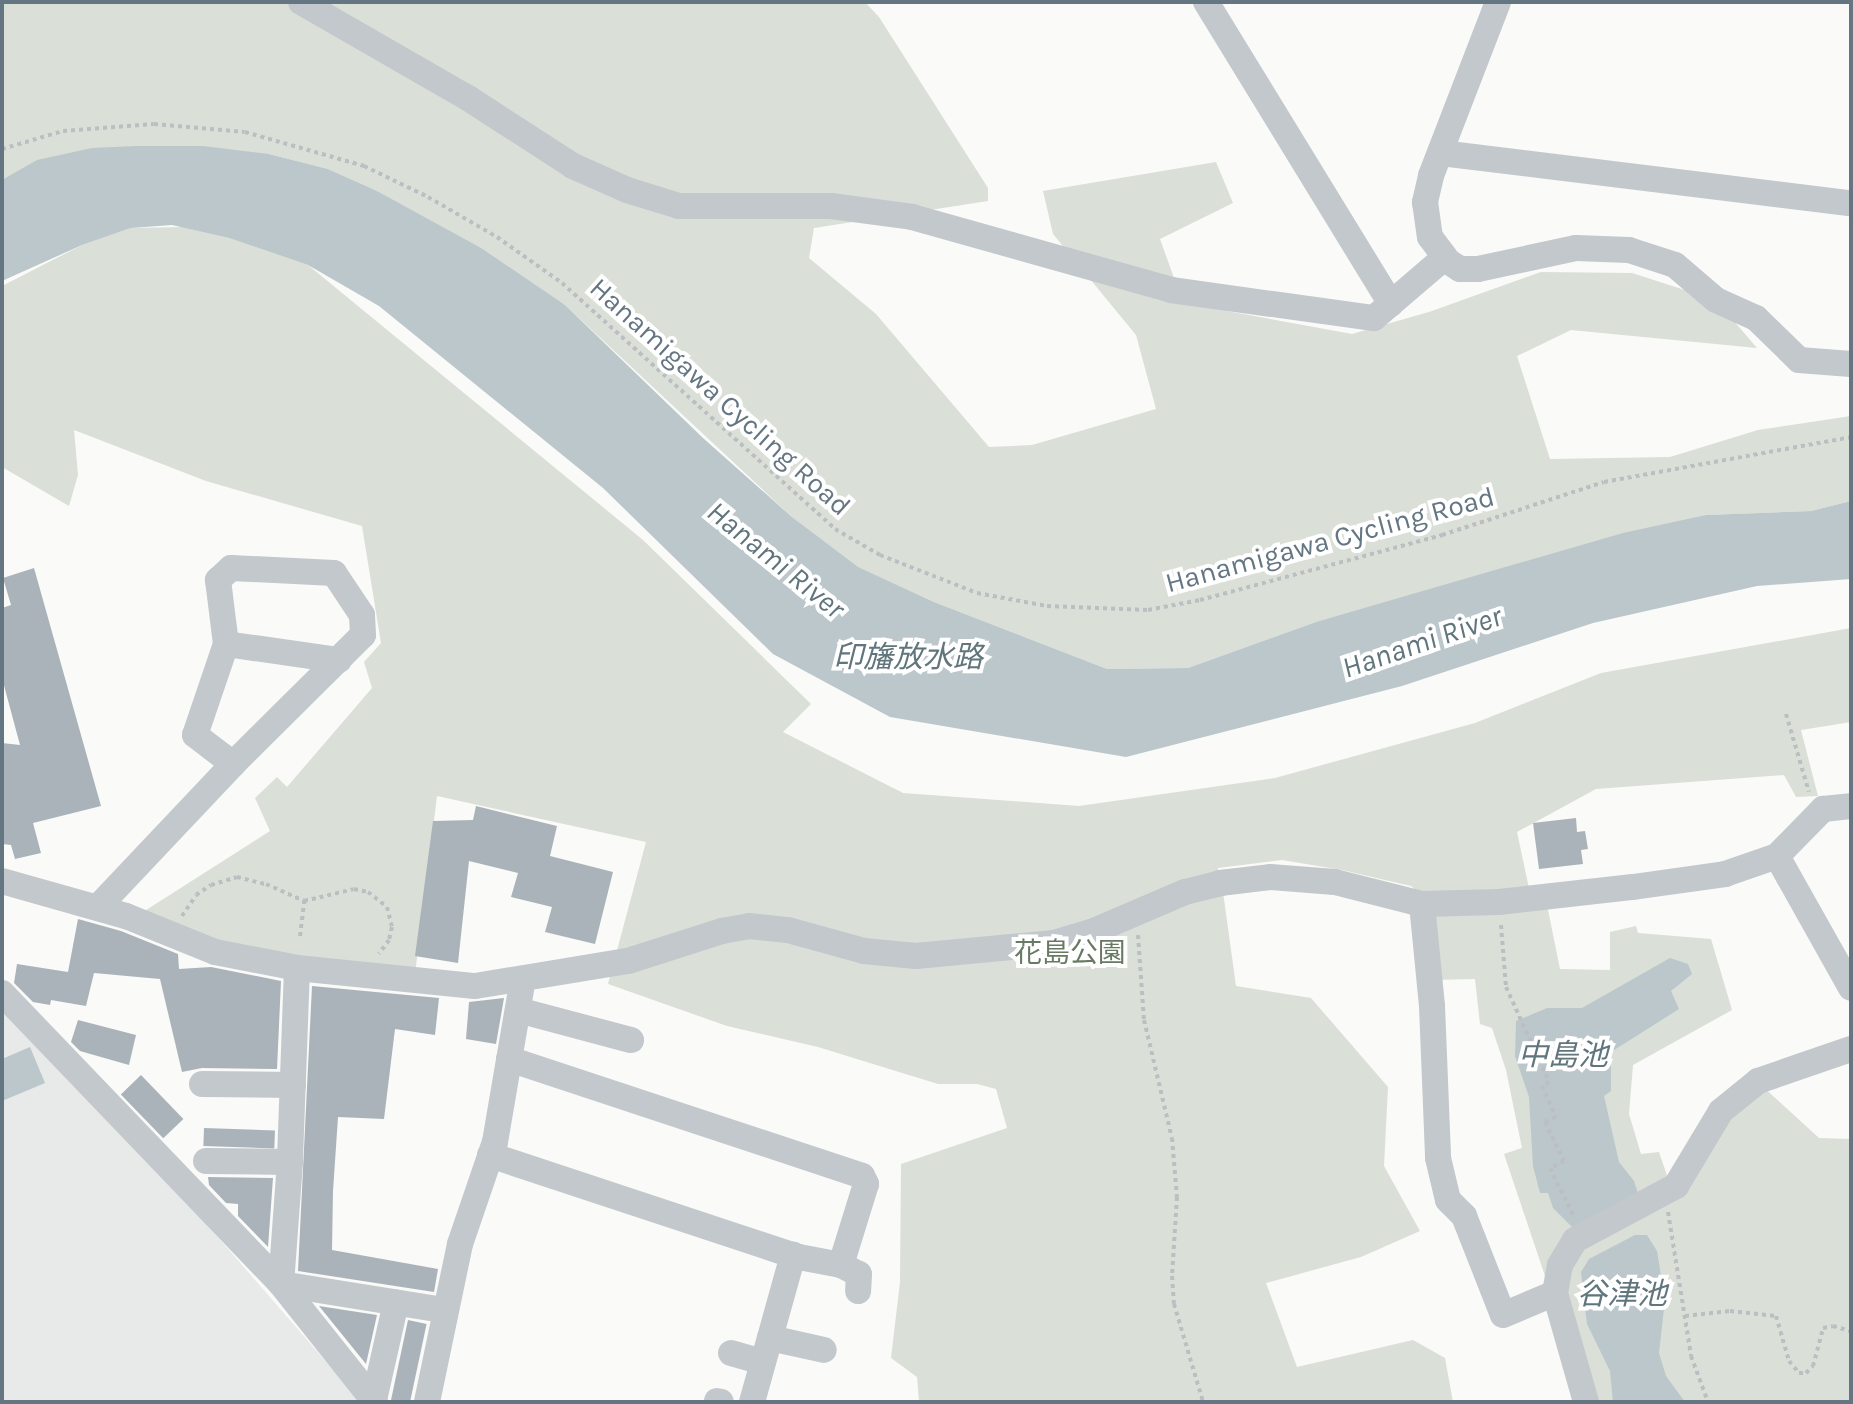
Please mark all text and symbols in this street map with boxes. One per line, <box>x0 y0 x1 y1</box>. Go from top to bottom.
street label: Hanamigawa Cycling Road <box>583 271 857 523</box>
street label: Hanamigawa Cycling Road <box>1162 480 1498 600</box>
water label: Hanami River <box>700 494 852 626</box>
water label: Hanami River <box>1337 598 1507 686</box>
water label: 印旛放水路 <box>833 639 983 675</box>
park label: 花島公園 <box>1014 936 1126 970</box>
water label: 中島池 <box>1518 1037 1608 1073</box>
water label: 谷津池 <box>1577 1276 1667 1312</box>

